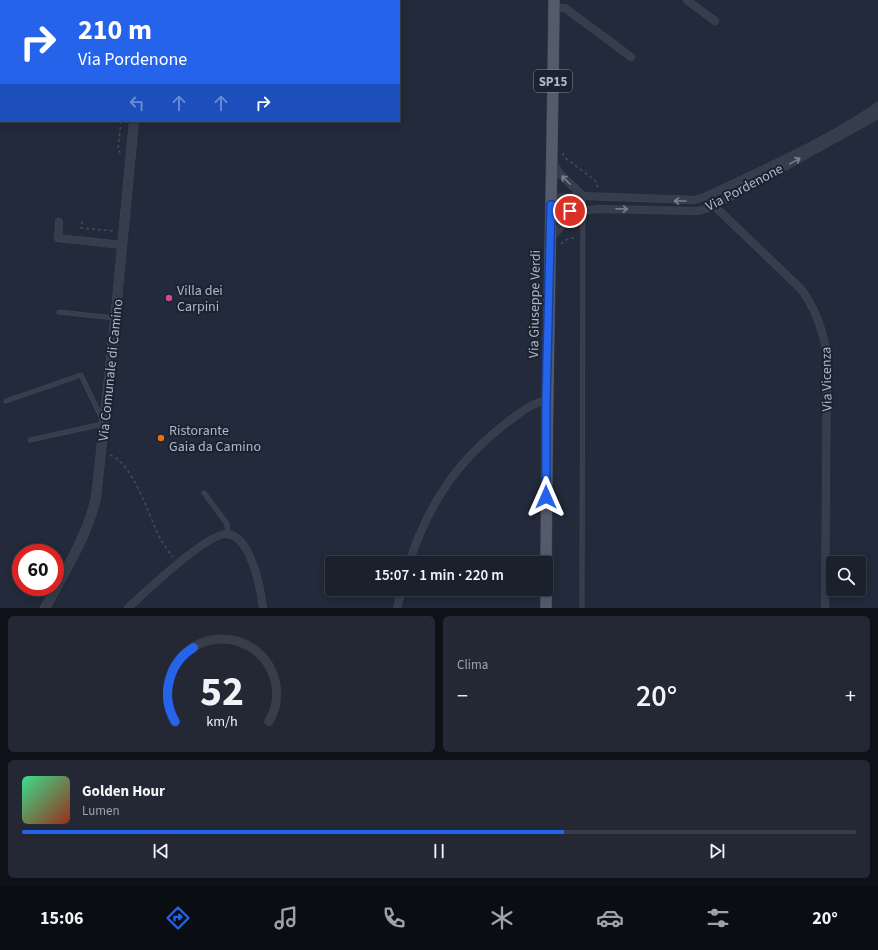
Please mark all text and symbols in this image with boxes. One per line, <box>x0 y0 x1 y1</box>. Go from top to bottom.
text: 210 m <box>78 10 152 50</box>
icon: right <box>12 16 64 68</box>
text: Via Pordenone <box>78 47 187 72</box>
road number: SP15 <box>534 70 572 92</box>
icon: left <box>126 92 148 114</box>
icon: ahead <box>168 92 190 114</box>
icon: ahead <box>210 92 232 114</box>
icon: right <box>252 92 274 114</box>
one-way arrow <box>789 156 801 164</box>
street label: Via Pordenone <box>702 159 787 217</box>
one-way arrow <box>561 175 571 185</box>
pin <box>553 194 587 228</box>
one-way arrow <box>674 197 687 205</box>
icon: arrive <box>559 200 581 222</box>
one-way arrow <box>615 206 628 213</box>
street label: Via Giuseppe Verdi <box>524 250 546 358</box>
place label: Villa dei Carpini <box>177 281 223 317</box>
marker: Villa dei Carpini <box>164 293 174 303</box>
street label: Via Comunale di Camino <box>94 298 128 442</box>
street label: Via Vicenza <box>816 347 838 411</box>
place label: Ristorante Gaia da Camino <box>169 421 261 457</box>
marker: Ristorante Gaia da Camino <box>156 433 166 443</box>
position arrow <box>525 476 567 518</box>
speed limit sign: 60 <box>12 544 64 596</box>
map controls <box>826 556 866 596</box>
button: search <box>826 556 866 596</box>
text: 15:07 · 1 min · 220 m <box>374 565 504 586</box>
text: Clima <box>457 656 488 674</box>
text: 52 <box>200 662 243 722</box>
text: 20° <box>636 675 677 718</box>
text: − <box>457 680 468 712</box>
text: + <box>845 680 856 712</box>
text: km/h <box>206 711 237 732</box>
text: Golden Hour <box>82 781 165 802</box>
text: Lumen <box>82 802 120 820</box>
icon: previous <box>150 840 172 862</box>
icon: pause <box>428 840 450 862</box>
icon: next <box>706 840 728 862</box>
icon: directions <box>164 904 192 932</box>
icon: music <box>272 904 300 932</box>
icon: phone <box>380 904 408 932</box>
icon: climate <box>488 904 516 932</box>
icon: car <box>596 904 624 932</box>
icon: filters <box>704 904 732 932</box>
text: 15:06 <box>40 906 83 931</box>
text: 20° <box>812 906 838 931</box>

